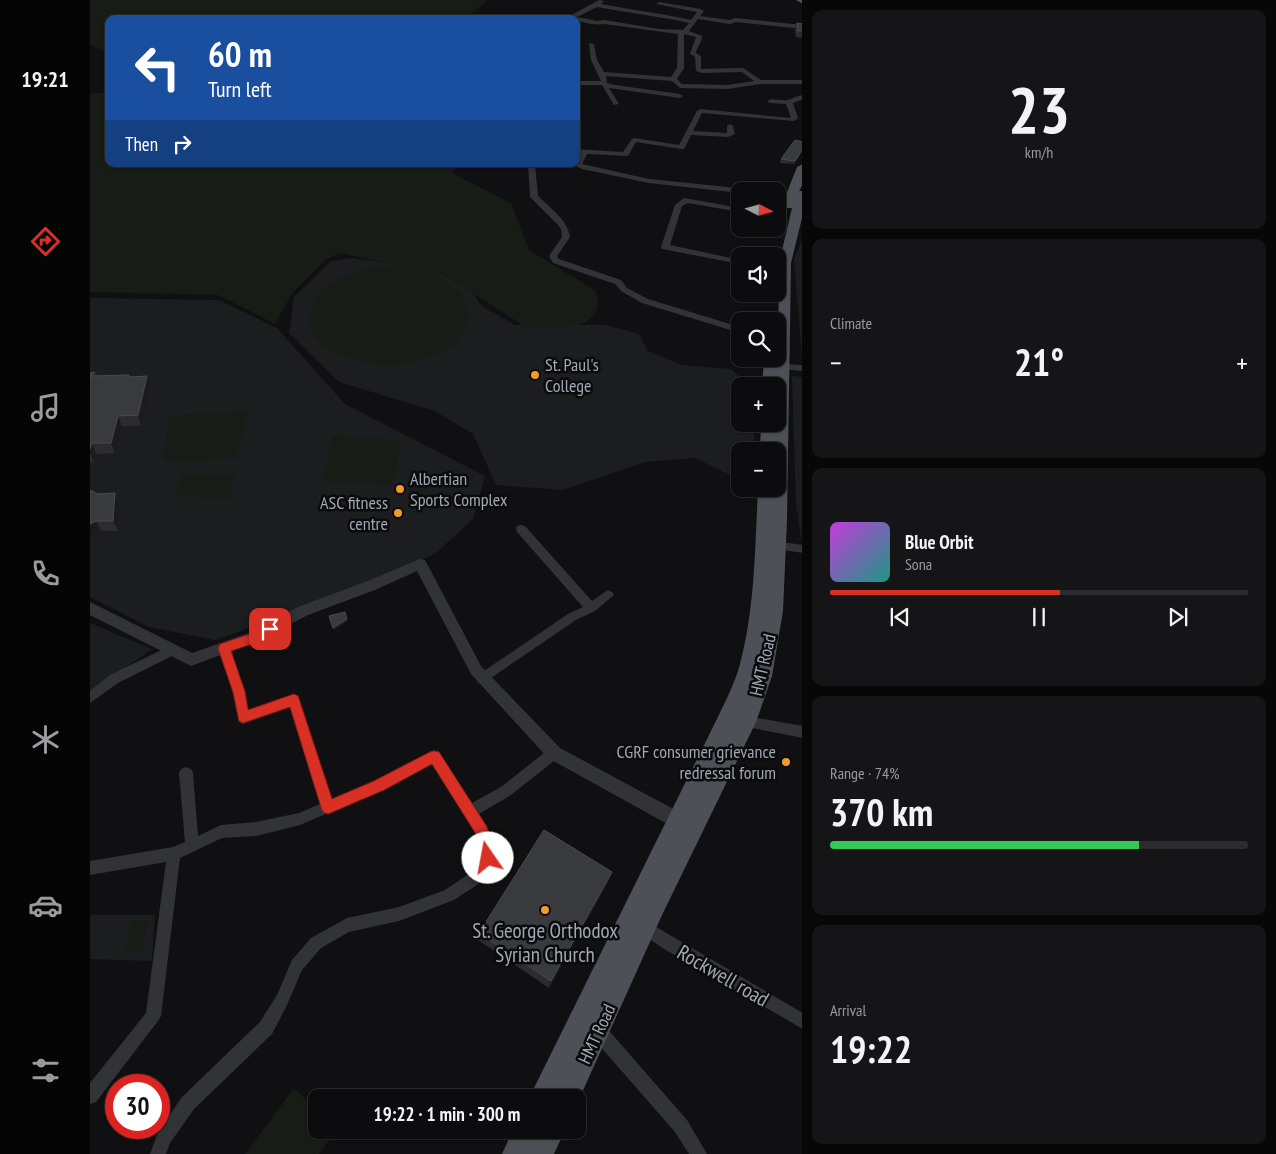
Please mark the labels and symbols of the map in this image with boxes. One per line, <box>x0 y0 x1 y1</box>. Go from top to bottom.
north arrow <box>731 182 786 238</box>
place label: St. Paul's College <box>545 353 599 397</box>
marker: St. Paul's College <box>529 369 541 381</box>
place label: Albertian Sports Complex <box>410 467 508 511</box>
marker: Albertian Sports Complex <box>394 483 406 495</box>
place label: ASC fitness centre <box>320 491 388 535</box>
marker: ASC fitness centre <box>392 507 404 519</box>
pin <box>249 608 291 650</box>
street label: HMT Road <box>744 632 781 698</box>
place label: CGRF consumer grievance redressal forum <box>616 740 776 784</box>
marker: CGRF consumer grievance redressal forum <box>780 756 792 768</box>
position arrow <box>461 831 513 883</box>
marker: St. George Orthodox Syrian Church <box>539 904 551 916</box>
place label: St. George Orthodox Syrian Church <box>472 917 618 968</box>
street label: Rockwell road <box>673 939 774 1013</box>
street label: HMT Road <box>573 1000 620 1067</box>
speed limit sign: 30 <box>105 1074 170 1139</box>

